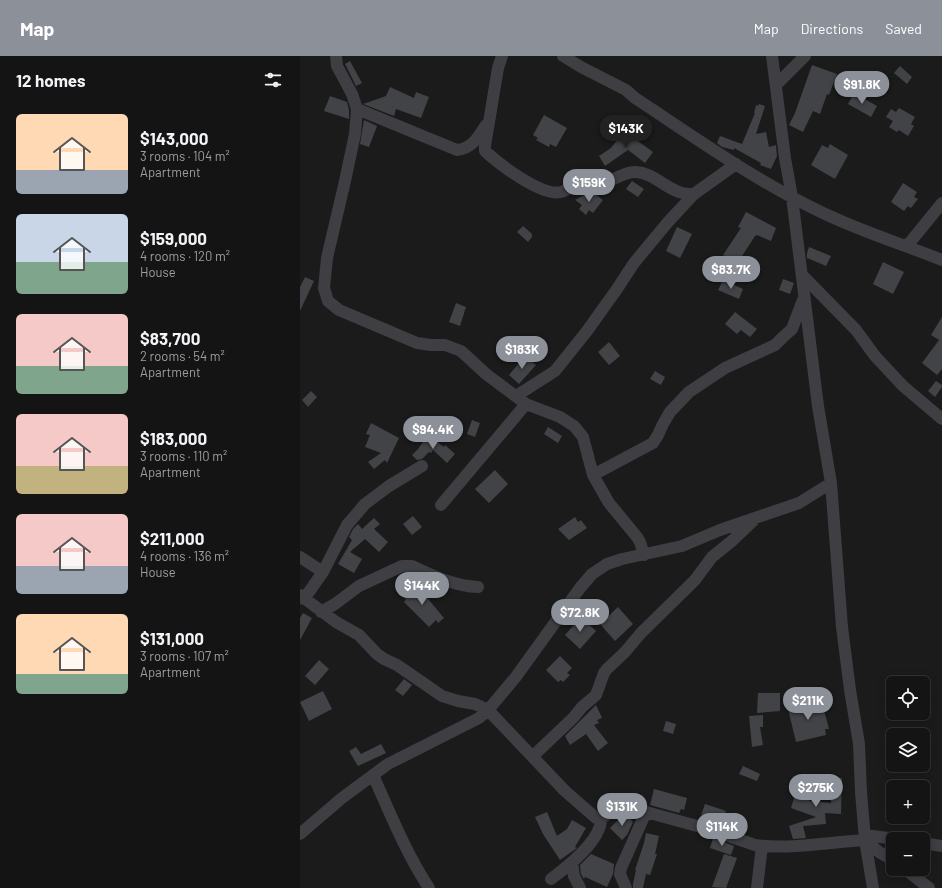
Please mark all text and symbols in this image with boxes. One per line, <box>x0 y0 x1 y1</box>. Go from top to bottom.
text: Map <box>20 17 54 40</box>
text: Map <box>754 20 779 37</box>
text: Directions <box>801 20 863 37</box>
text: Saved <box>885 20 922 37</box>
icon: filters <box>262 69 284 91</box>
text: 12 homes <box>16 70 86 90</box>
pin: $91.8K <box>829 71 895 105</box>
text: $91.8K <box>843 76 881 92</box>
pin: $143K <box>598 115 654 149</box>
text: $143K <box>608 120 644 136</box>
text: $143,000 <box>140 128 208 148</box>
icon: home <box>48 130 96 178</box>
text: 3 rooms · 104 m² <box>140 148 230 164</box>
text: Apartment <box>140 164 201 180</box>
pin: $159K <box>561 169 617 203</box>
text: $159K <box>572 174 606 190</box>
text: $159,000 <box>140 228 207 248</box>
icon: home <box>48 230 96 278</box>
text: 4 rooms · 120 m² <box>140 248 230 264</box>
pin: $83.7K <box>698 256 764 290</box>
text: $83.7K <box>711 261 751 277</box>
text: House <box>140 264 176 280</box>
text: $83,700 <box>140 328 200 348</box>
icon: home <box>48 330 96 378</box>
pin: $183K <box>494 336 550 370</box>
text: $183K <box>505 341 539 357</box>
text: 2 rooms · 54 m² <box>140 348 225 364</box>
text: Apartment <box>140 364 201 380</box>
pin: $94.4K <box>400 416 466 450</box>
text: $94.4K <box>412 421 454 437</box>
text: $183,000 <box>140 428 207 448</box>
icon: home <box>48 430 96 478</box>
text: 3 rooms · 110 m² <box>140 448 227 464</box>
text: Apartment <box>140 464 201 480</box>
text: $211,000 <box>140 528 204 548</box>
icon: home <box>48 530 96 578</box>
text: 4 rooms · 136 m² <box>140 548 229 564</box>
text: House <box>140 564 176 580</box>
pin: $144K <box>394 572 450 606</box>
text: $144K <box>404 577 440 593</box>
pin: $72.8K <box>547 599 613 633</box>
text: $72.8K <box>560 604 600 620</box>
text: $131,000 <box>140 628 204 648</box>
icon: home <box>48 630 96 678</box>
text: 3 rooms · 107 m² <box>140 648 229 664</box>
text: Apartment <box>140 664 201 680</box>
map controls <box>886 676 930 876</box>
button: locate <box>886 676 930 720</box>
pin: $211K <box>780 687 836 721</box>
text: $211K <box>792 692 824 708</box>
button: layers <box>886 728 930 772</box>
pin: $275K <box>788 774 844 808</box>
text: $275K <box>798 779 834 795</box>
button: + <box>886 780 930 824</box>
pin: $131K <box>594 793 650 827</box>
text: $131K <box>606 798 638 814</box>
pin: $114K <box>694 813 750 847</box>
text: $114K <box>706 818 738 834</box>
button: − <box>886 832 930 876</box>

